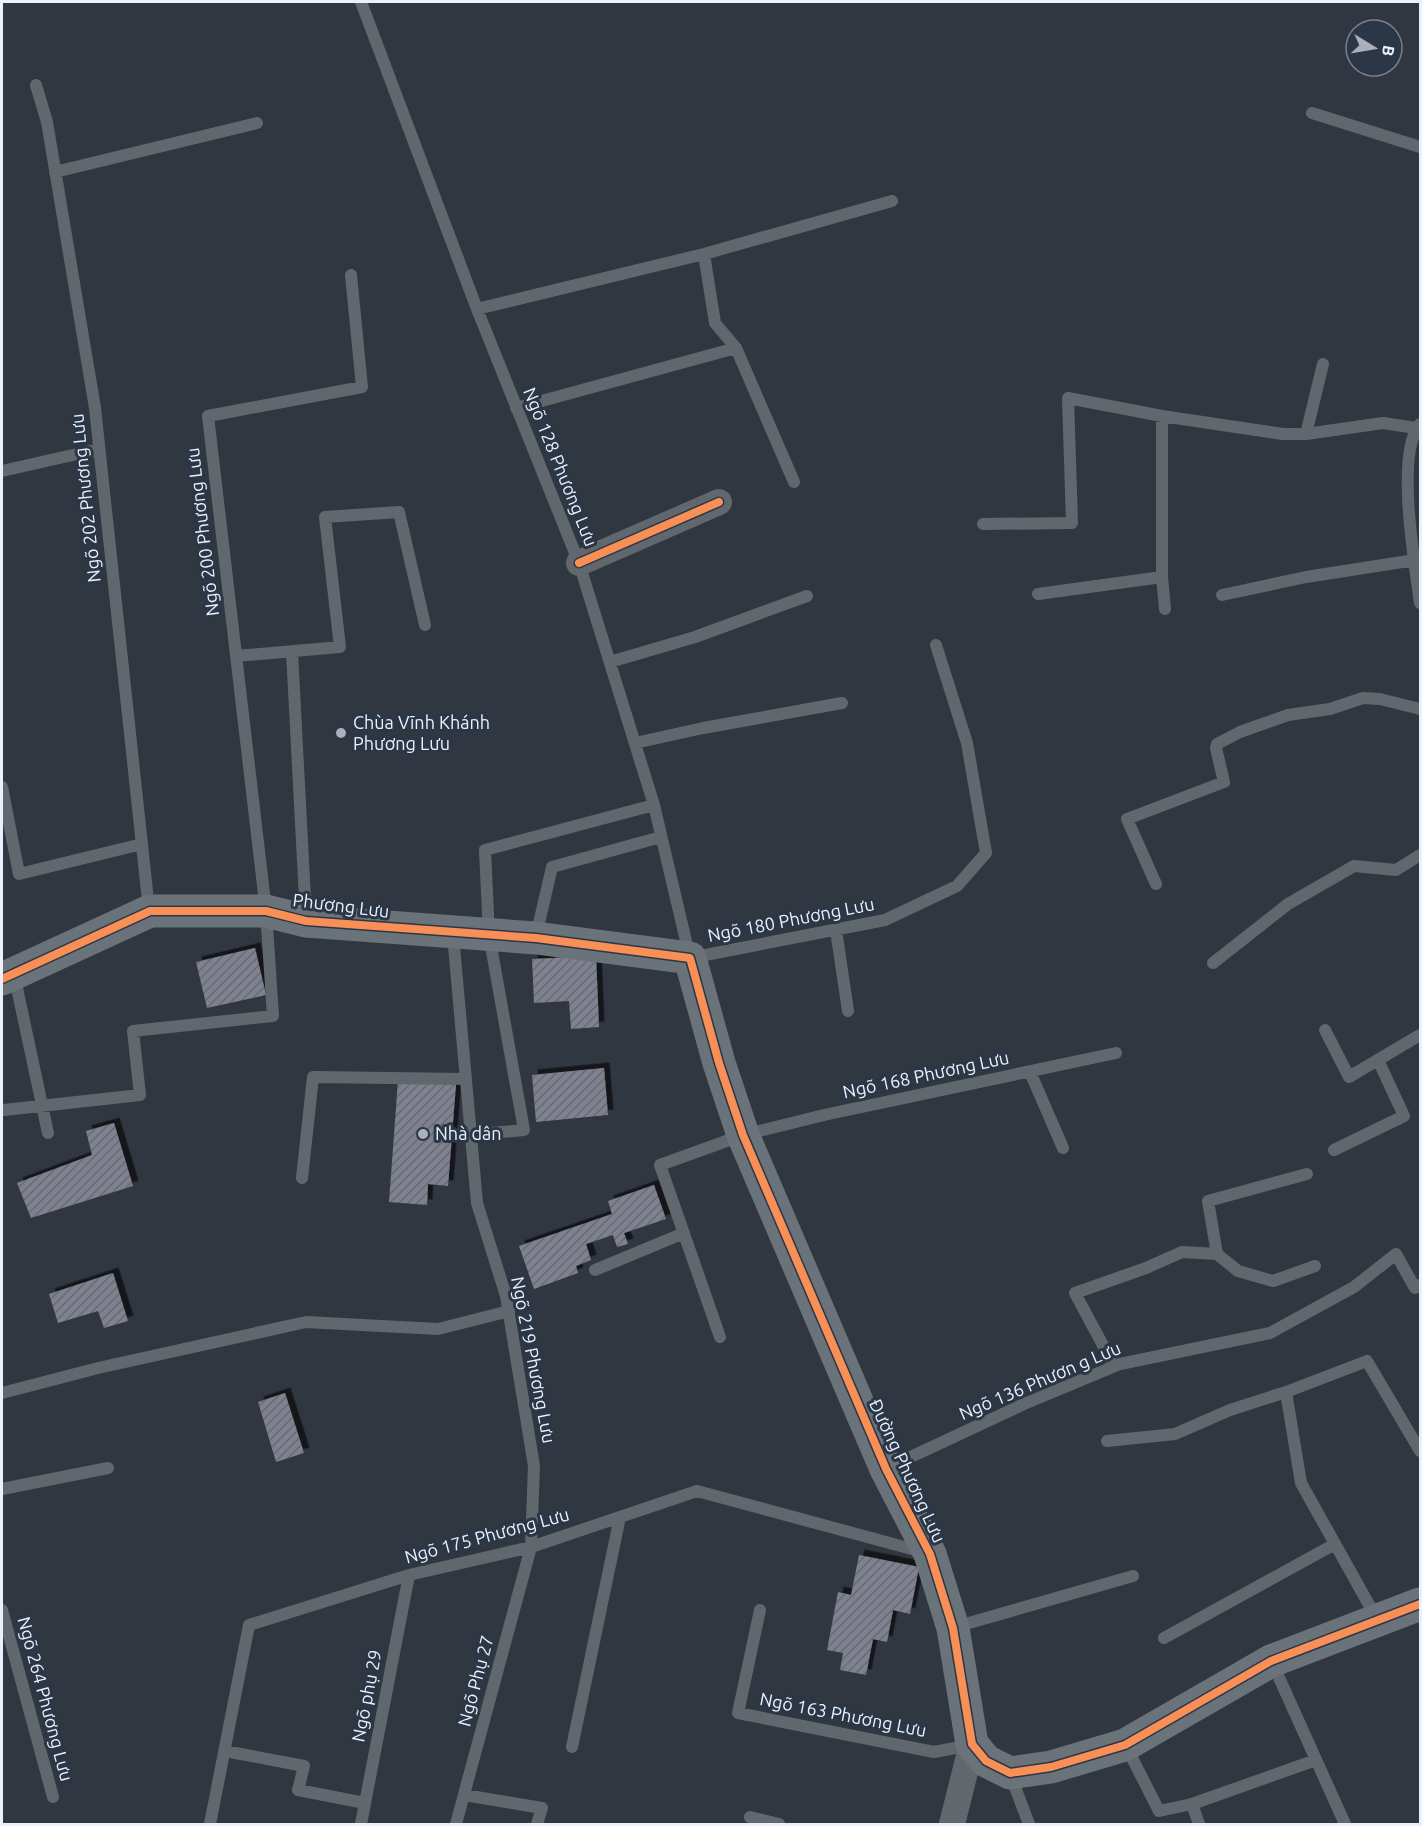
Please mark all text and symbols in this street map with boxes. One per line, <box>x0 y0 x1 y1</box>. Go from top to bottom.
north arrow <box>1344 18 1404 78</box>
text: B <box>1379 44 1399 58</box>
street label: Ngõ 128 Phương Lưu <box>520 384 602 549</box>
street label: Ngõ 202 Phương Lưu <box>66 413 104 583</box>
street label: Ngõ 200 Phương Lưu <box>182 447 222 617</box>
place label: Chùa Vĩnh Khánh Phương Lưu <box>353 712 490 753</box>
marker: Chùa Vĩnh Khánh Phương Lưu <box>334 726 348 740</box>
street label: Phương Lưu <box>292 889 391 921</box>
street label: Ngõ 180 Phương Lưu <box>706 893 876 945</box>
street label: Ngõ 168 Phương Lưu <box>841 1047 1011 1101</box>
place label: Nhà dân <box>435 1123 502 1143</box>
marker: Nhà dân <box>416 1127 430 1141</box>
street label: Ngõ 219 Phương Lưu <box>508 1275 560 1445</box>
street label: Ngõ 136 Phươn g Lưu <box>956 1337 1123 1423</box>
street label: Đường Phương Lưu <box>866 1396 950 1545</box>
street label: Ngõ 175 Phương Lưu <box>402 1503 571 1567</box>
street label: Ngõ 264 Phương Lưu <box>14 1614 78 1783</box>
street label: Ngõ Phụ 27 <box>453 1633 497 1729</box>
street label: Ngõ phụ 29 <box>347 1648 385 1744</box>
street label: Ngõ 163 Phương Lưu <box>758 1688 928 1740</box>

